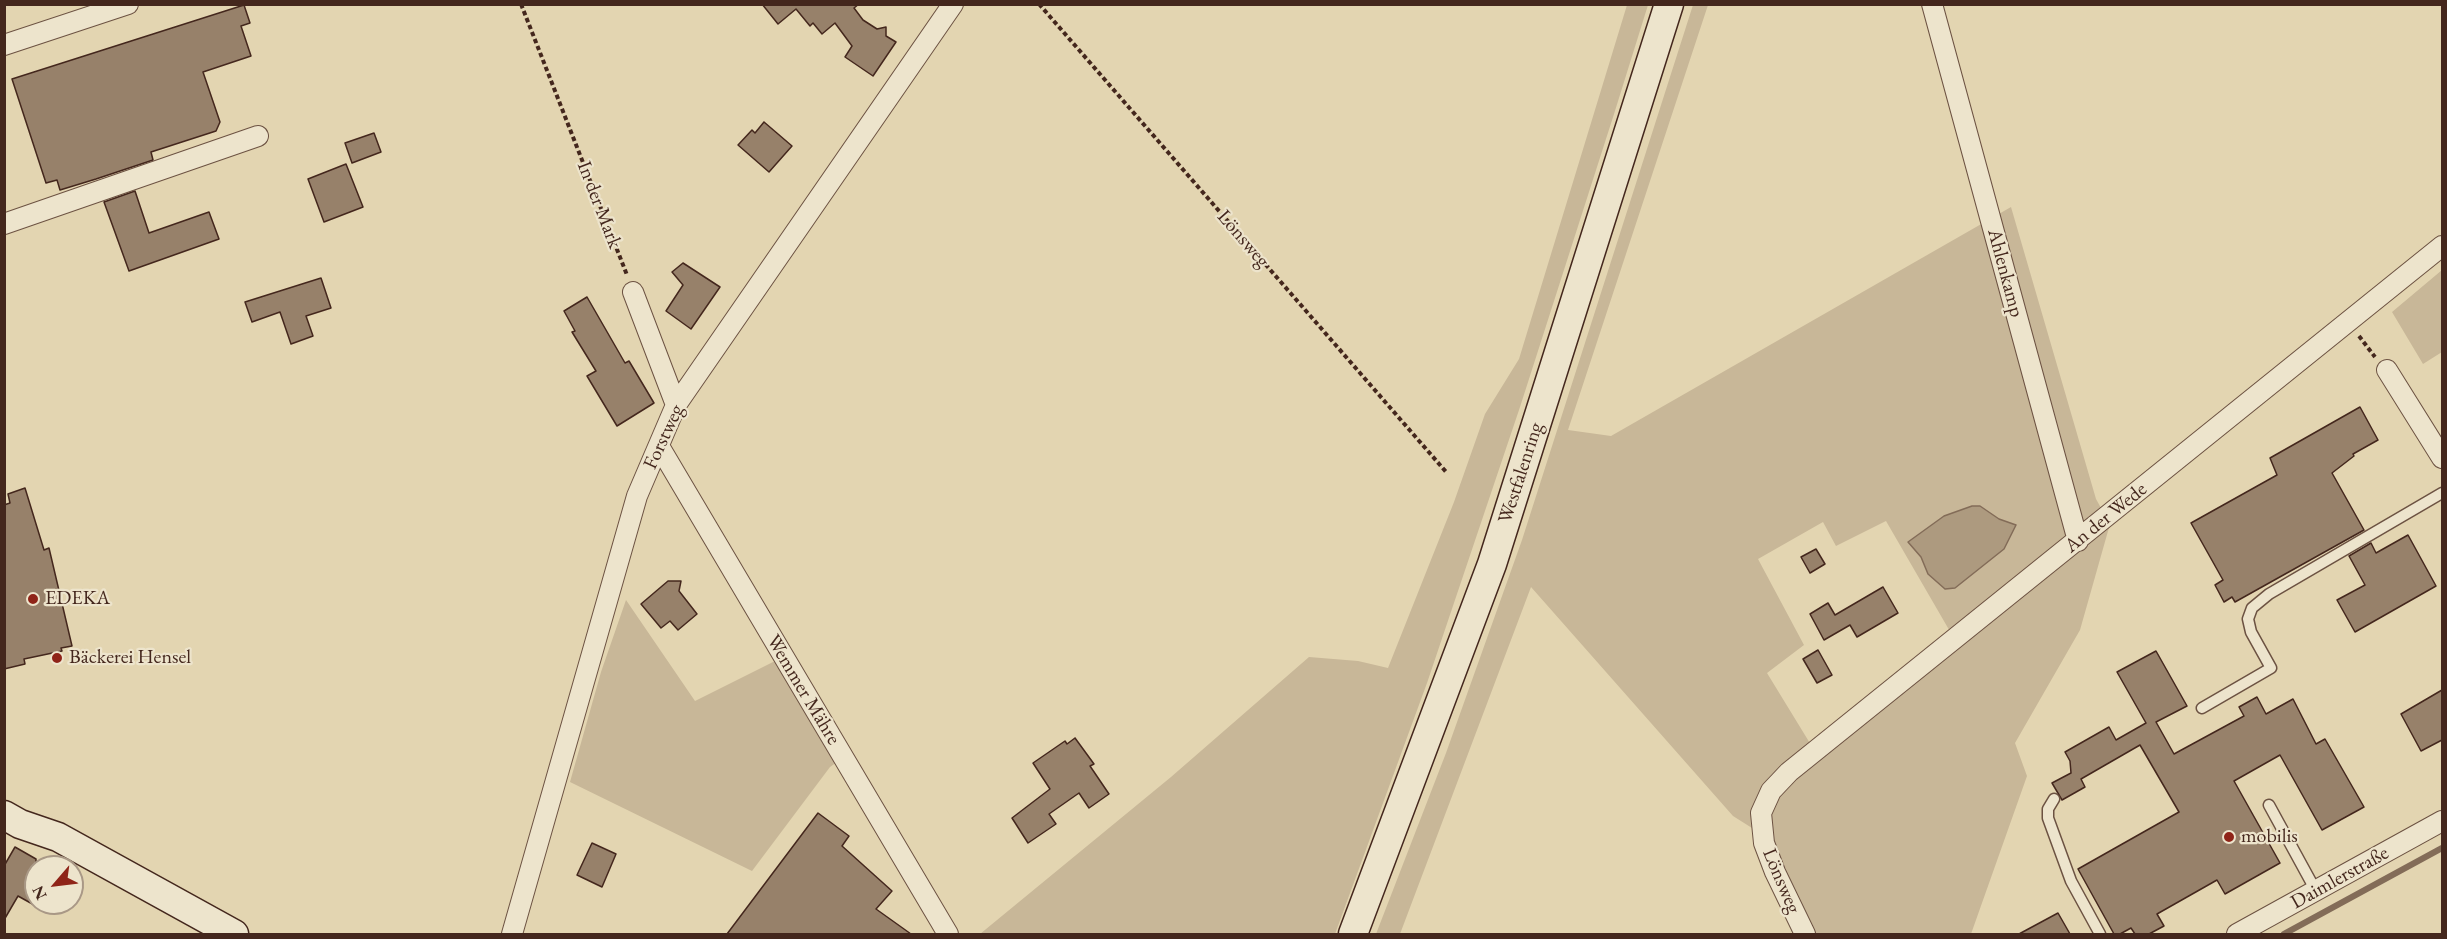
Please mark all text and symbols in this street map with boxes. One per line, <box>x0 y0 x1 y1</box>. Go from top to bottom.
street label: In der Mark <box>571 158 627 252</box>
street label: Lönsweg <box>1212 205 1274 273</box>
street label: Ahlenkamp <box>1982 226 2028 320</box>
street label: Forstweg <box>639 401 689 473</box>
street label: Westfalenring <box>1493 420 1549 526</box>
street label: An der Wede <box>2060 478 2152 558</box>
place label: EDEKA <box>45 587 110 611</box>
marker: EDEKA <box>26 592 40 606</box>
street label: Wemmer Mähre <box>761 631 845 749</box>
place label: Bäckerei Hensel <box>69 646 191 670</box>
marker: Bäckerei Hensel <box>50 651 64 665</box>
place label: mobilis <box>2241 825 2298 849</box>
marker: mobilis <box>2222 830 2236 844</box>
street label: Daimlerstraße <box>2287 841 2393 915</box>
street label: Lönsweg <box>1757 845 1805 917</box>
north arrow <box>24 855 84 915</box>
text: N <box>27 882 52 903</box>

